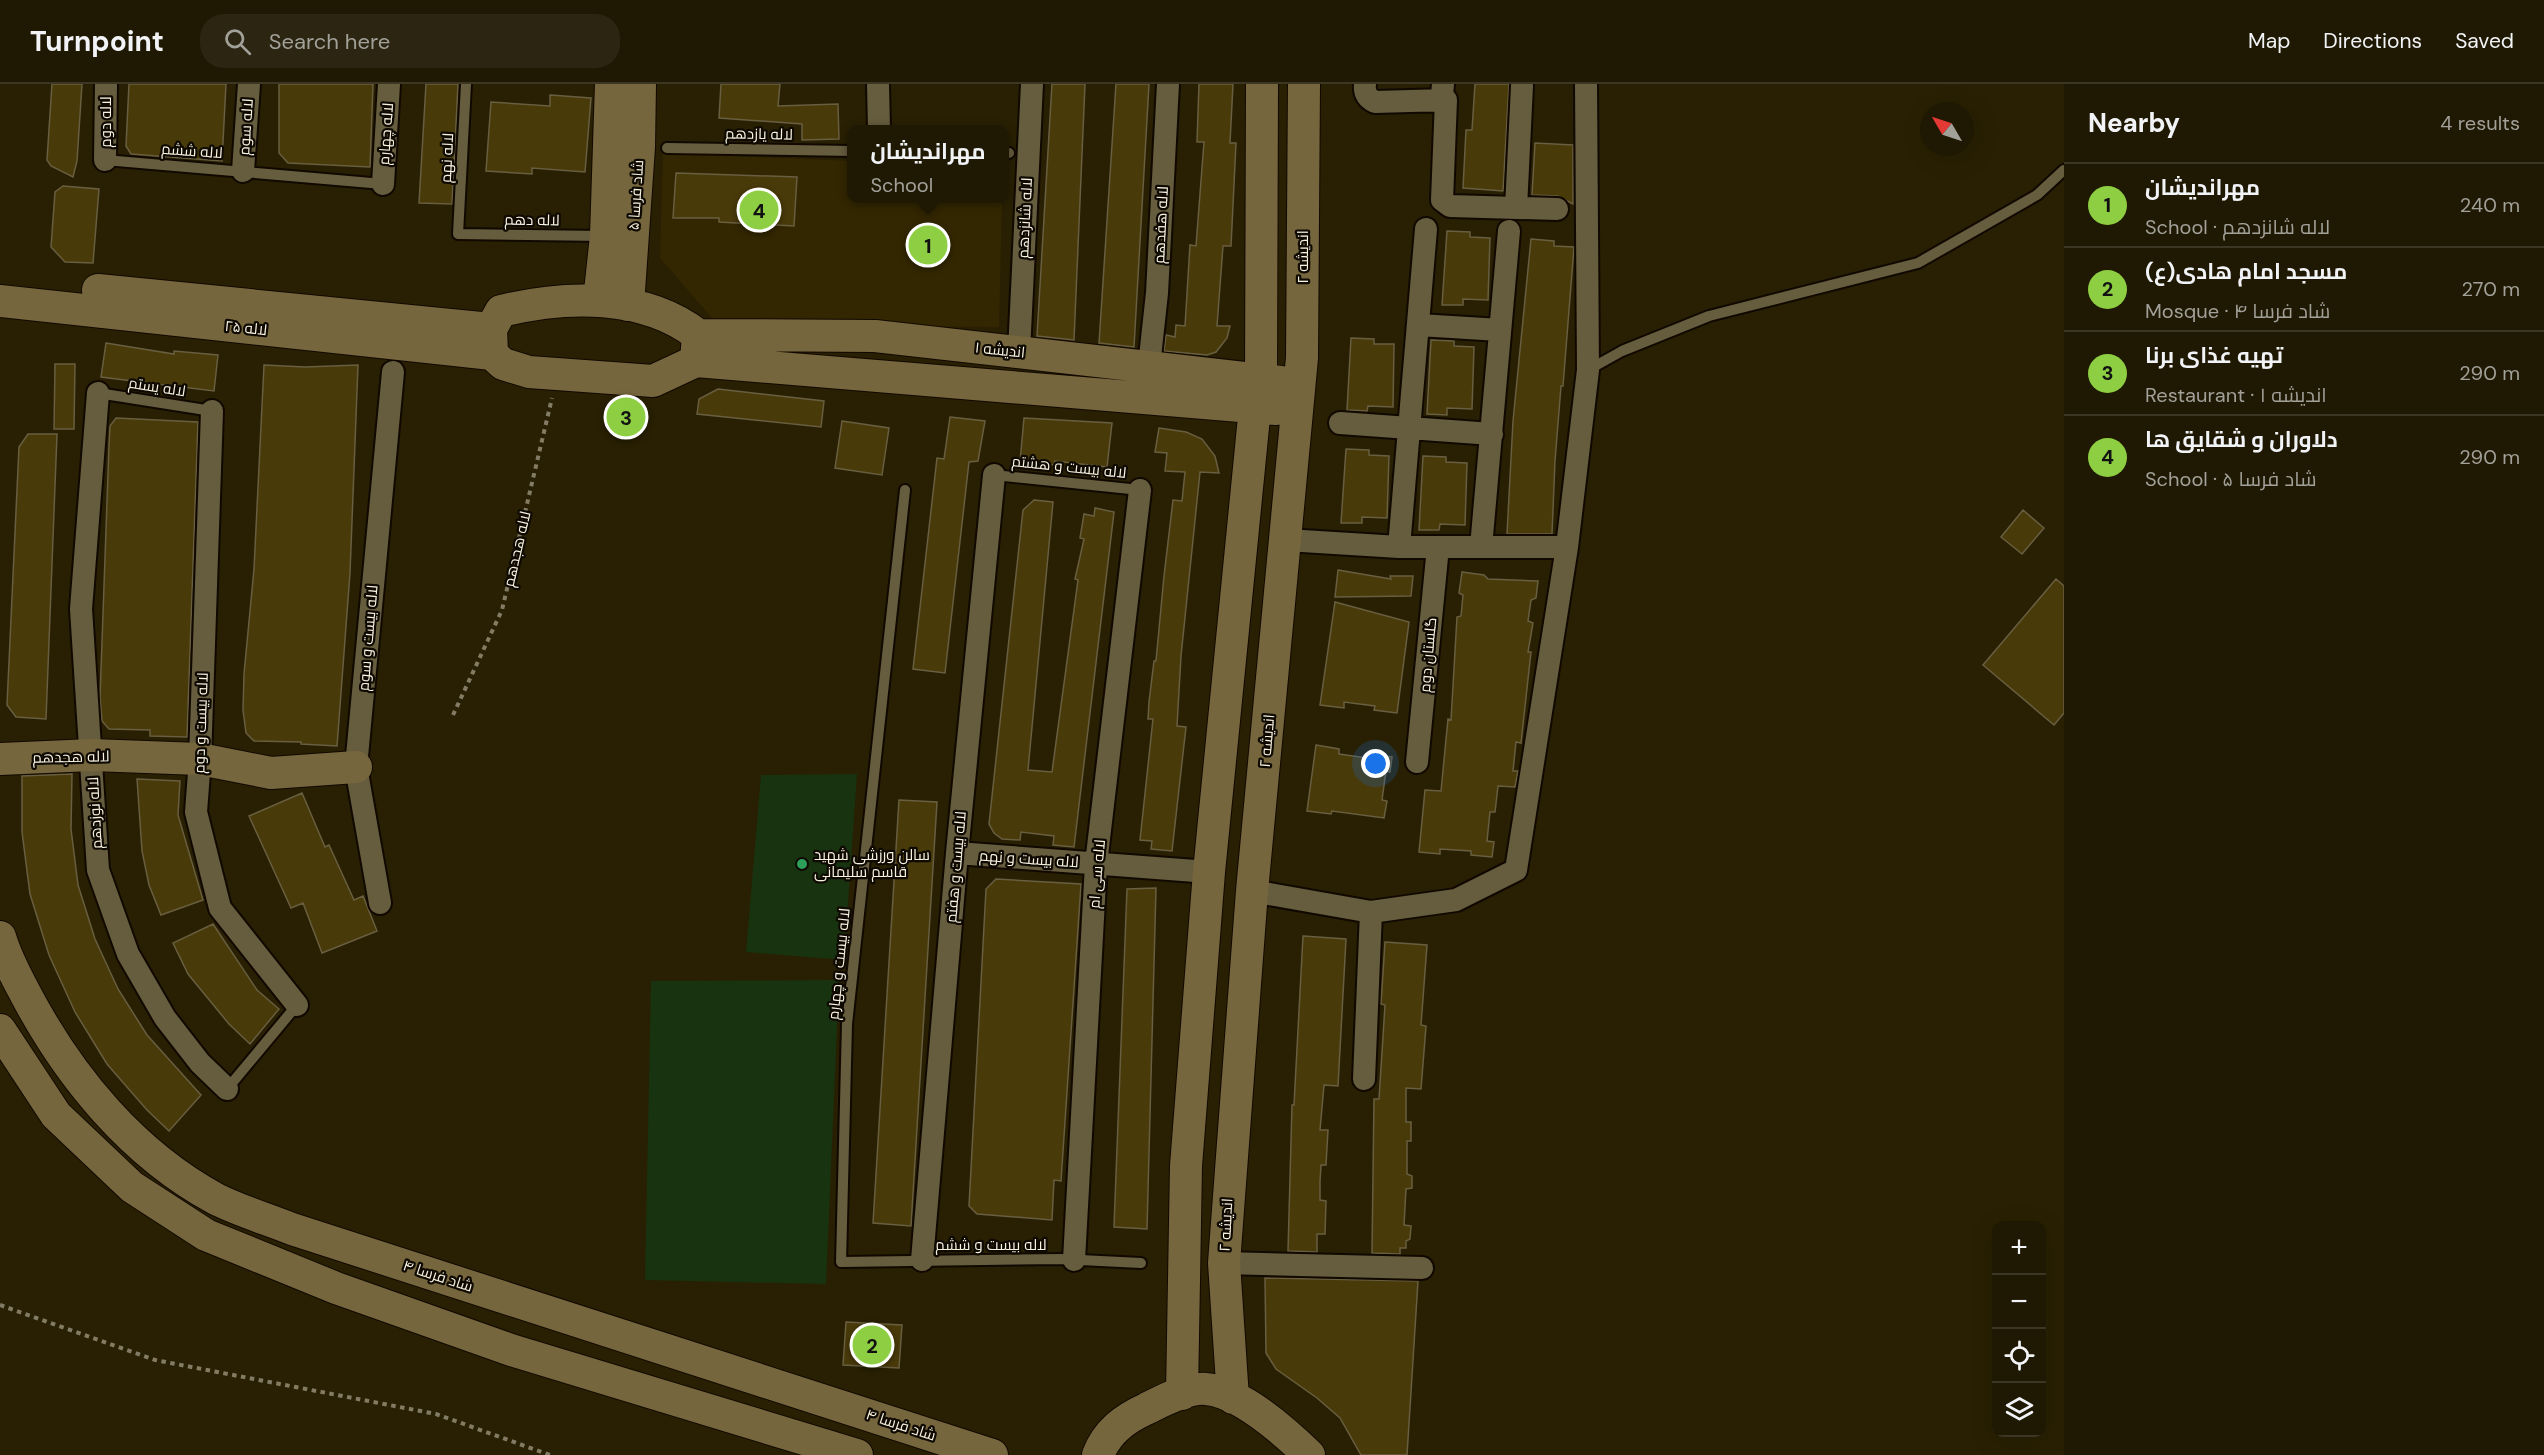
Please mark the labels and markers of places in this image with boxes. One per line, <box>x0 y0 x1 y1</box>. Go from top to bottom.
pin: 4 <box>740 188 778 232</box>
pin: 1 <box>908 222 948 268</box>
pin: 3 <box>606 394 646 440</box>
place label: سالن ورزشی شهید قاسم سلیمانی <box>814 845 930 882</box>
marker: سالن ورزشی شهید قاسم سلیمانی <box>795 857 809 871</box>
pin: 2 <box>852 1322 892 1368</box>

